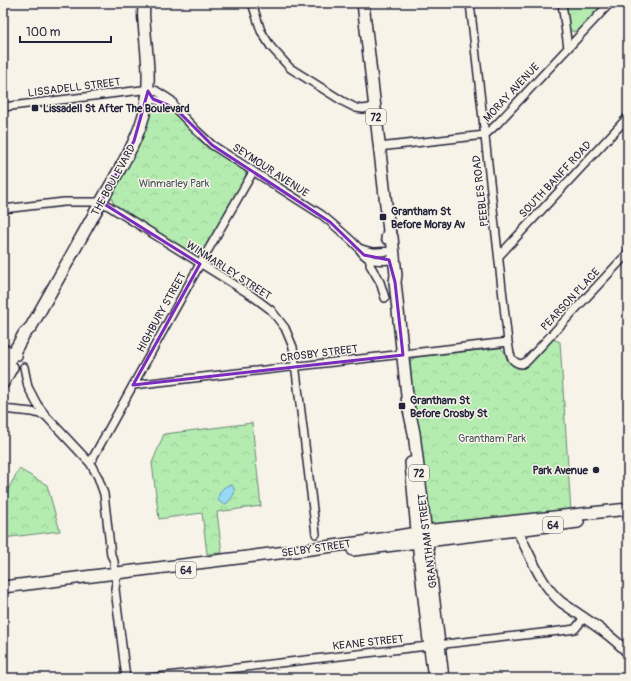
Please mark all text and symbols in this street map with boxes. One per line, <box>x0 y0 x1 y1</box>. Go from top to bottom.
scale bar <box>20 18 111 44</box>
text: 100 m <box>26 25 61 40</box>
street label: MORAY AVENUE <box>481 60 542 125</box>
street label: LISSADELL STREET <box>27 75 121 100</box>
place label: Lissadell St After The Boulevard <box>43 102 190 115</box>
marker: Lissadell St After The Boulevard <box>30 103 40 113</box>
road number: 72 <box>366 109 386 125</box>
street label: SOUTH BANFF ROAD <box>517 138 594 220</box>
street label: SEYMOUR AVENUE <box>230 141 311 200</box>
street label: THE BOULEVARD <box>88 142 138 218</box>
street label: PEEBLES ROAD <box>470 154 491 227</box>
park label: Winmarley Park <box>139 177 210 190</box>
place label: Grantham St Before Moray Av <box>391 205 465 231</box>
marker: Grantham St Before Moray Av <box>378 212 388 222</box>
street label: WINMARLEY STREET <box>184 238 274 303</box>
street label: PEARSON PLACE <box>538 265 603 333</box>
street label: HIGHBURY STREET <box>134 270 189 354</box>
street label: CROSBY STREET <box>280 342 359 365</box>
place label: Grantham St Before Crosby St <box>410 394 488 420</box>
marker: Grantham St Before Crosby St <box>397 401 407 411</box>
park label: Grantham Park <box>458 432 527 445</box>
place label: Park Avenue <box>533 464 589 477</box>
road number: 72 <box>409 465 429 481</box>
marker: Park Avenue <box>591 465 601 475</box>
street label: GRANTHAM STREET <box>415 493 440 589</box>
road number: 64 <box>543 517 563 533</box>
street label: SELBY STREET <box>281 537 352 560</box>
road number: 64 <box>176 562 196 578</box>
street label: KEANE STREET <box>332 632 404 653</box>

